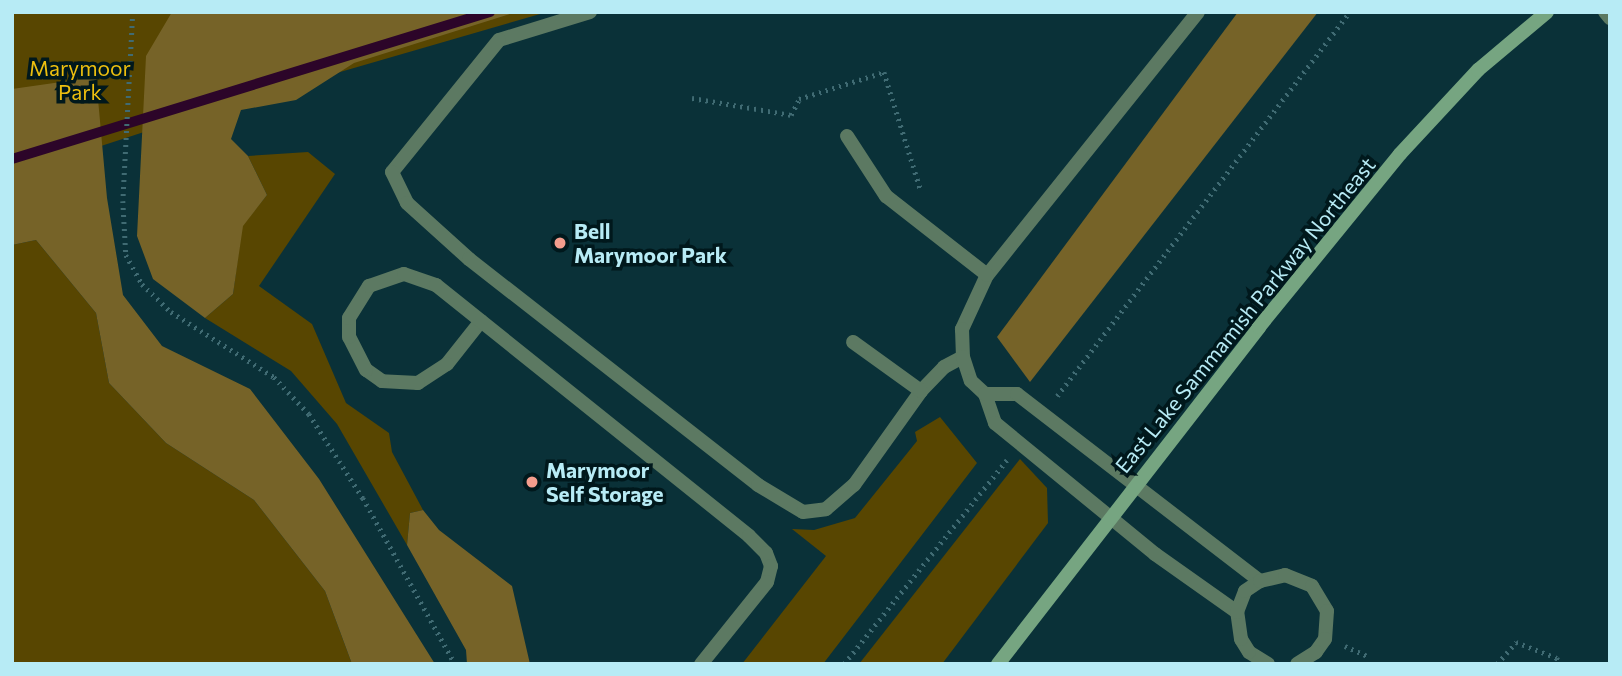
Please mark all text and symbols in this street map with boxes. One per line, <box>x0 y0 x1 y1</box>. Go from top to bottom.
park label: Marymoor Park <box>29 55 131 105</box>
street label: East Lake Sammamish Parkway Northeast <box>1110 152 1380 478</box>
place label: Bell Marymoor Park <box>574 218 727 268</box>
marker: Bell Marymoor Park <box>552 235 568 251</box>
place label: Marymoor Self Storage <box>546 457 664 507</box>
marker: Marymoor Self Storage <box>524 474 540 490</box>

